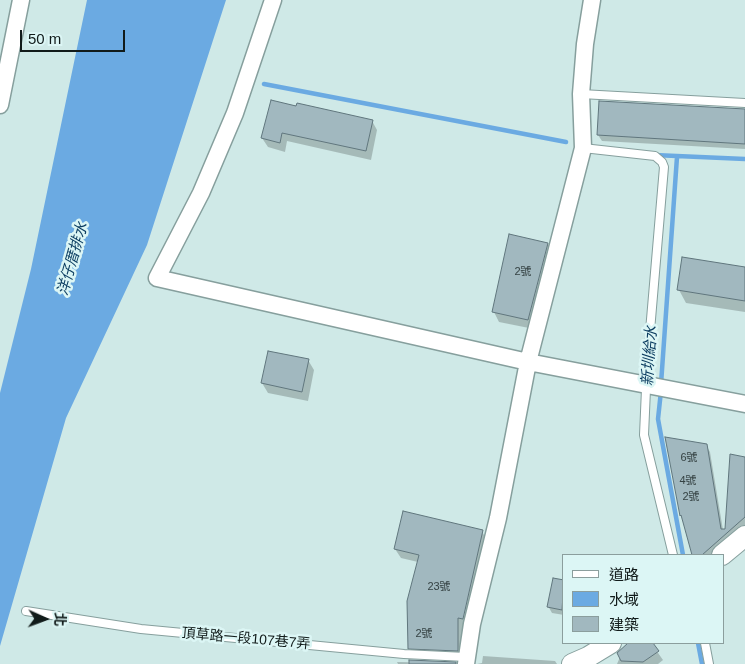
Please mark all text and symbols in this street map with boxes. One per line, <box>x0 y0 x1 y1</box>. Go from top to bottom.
scale bar <box>22 20 128 52</box>
text: 50 m <box>28 30 61 47</box>
water label: 洋仔厝排水 <box>54 220 92 298</box>
house number: 2號 <box>514 265 532 279</box>
water label: 新圳給水 <box>639 325 661 387</box>
house number: 6號 <box>680 451 698 465</box>
house number: 4號 <box>679 474 697 488</box>
house number: 2號 <box>682 490 700 504</box>
legend <box>562 554 725 644</box>
text: 道路 <box>609 566 639 583</box>
house number: 23號 <box>427 580 451 594</box>
text: 水域 <box>609 591 639 608</box>
north arrow <box>20 594 70 644</box>
text: 北 <box>52 612 68 627</box>
text: 建築 <box>609 616 639 633</box>
street label: 頂草路一段107巷7弄 <box>181 625 311 653</box>
house number: 2號 <box>415 627 433 641</box>

